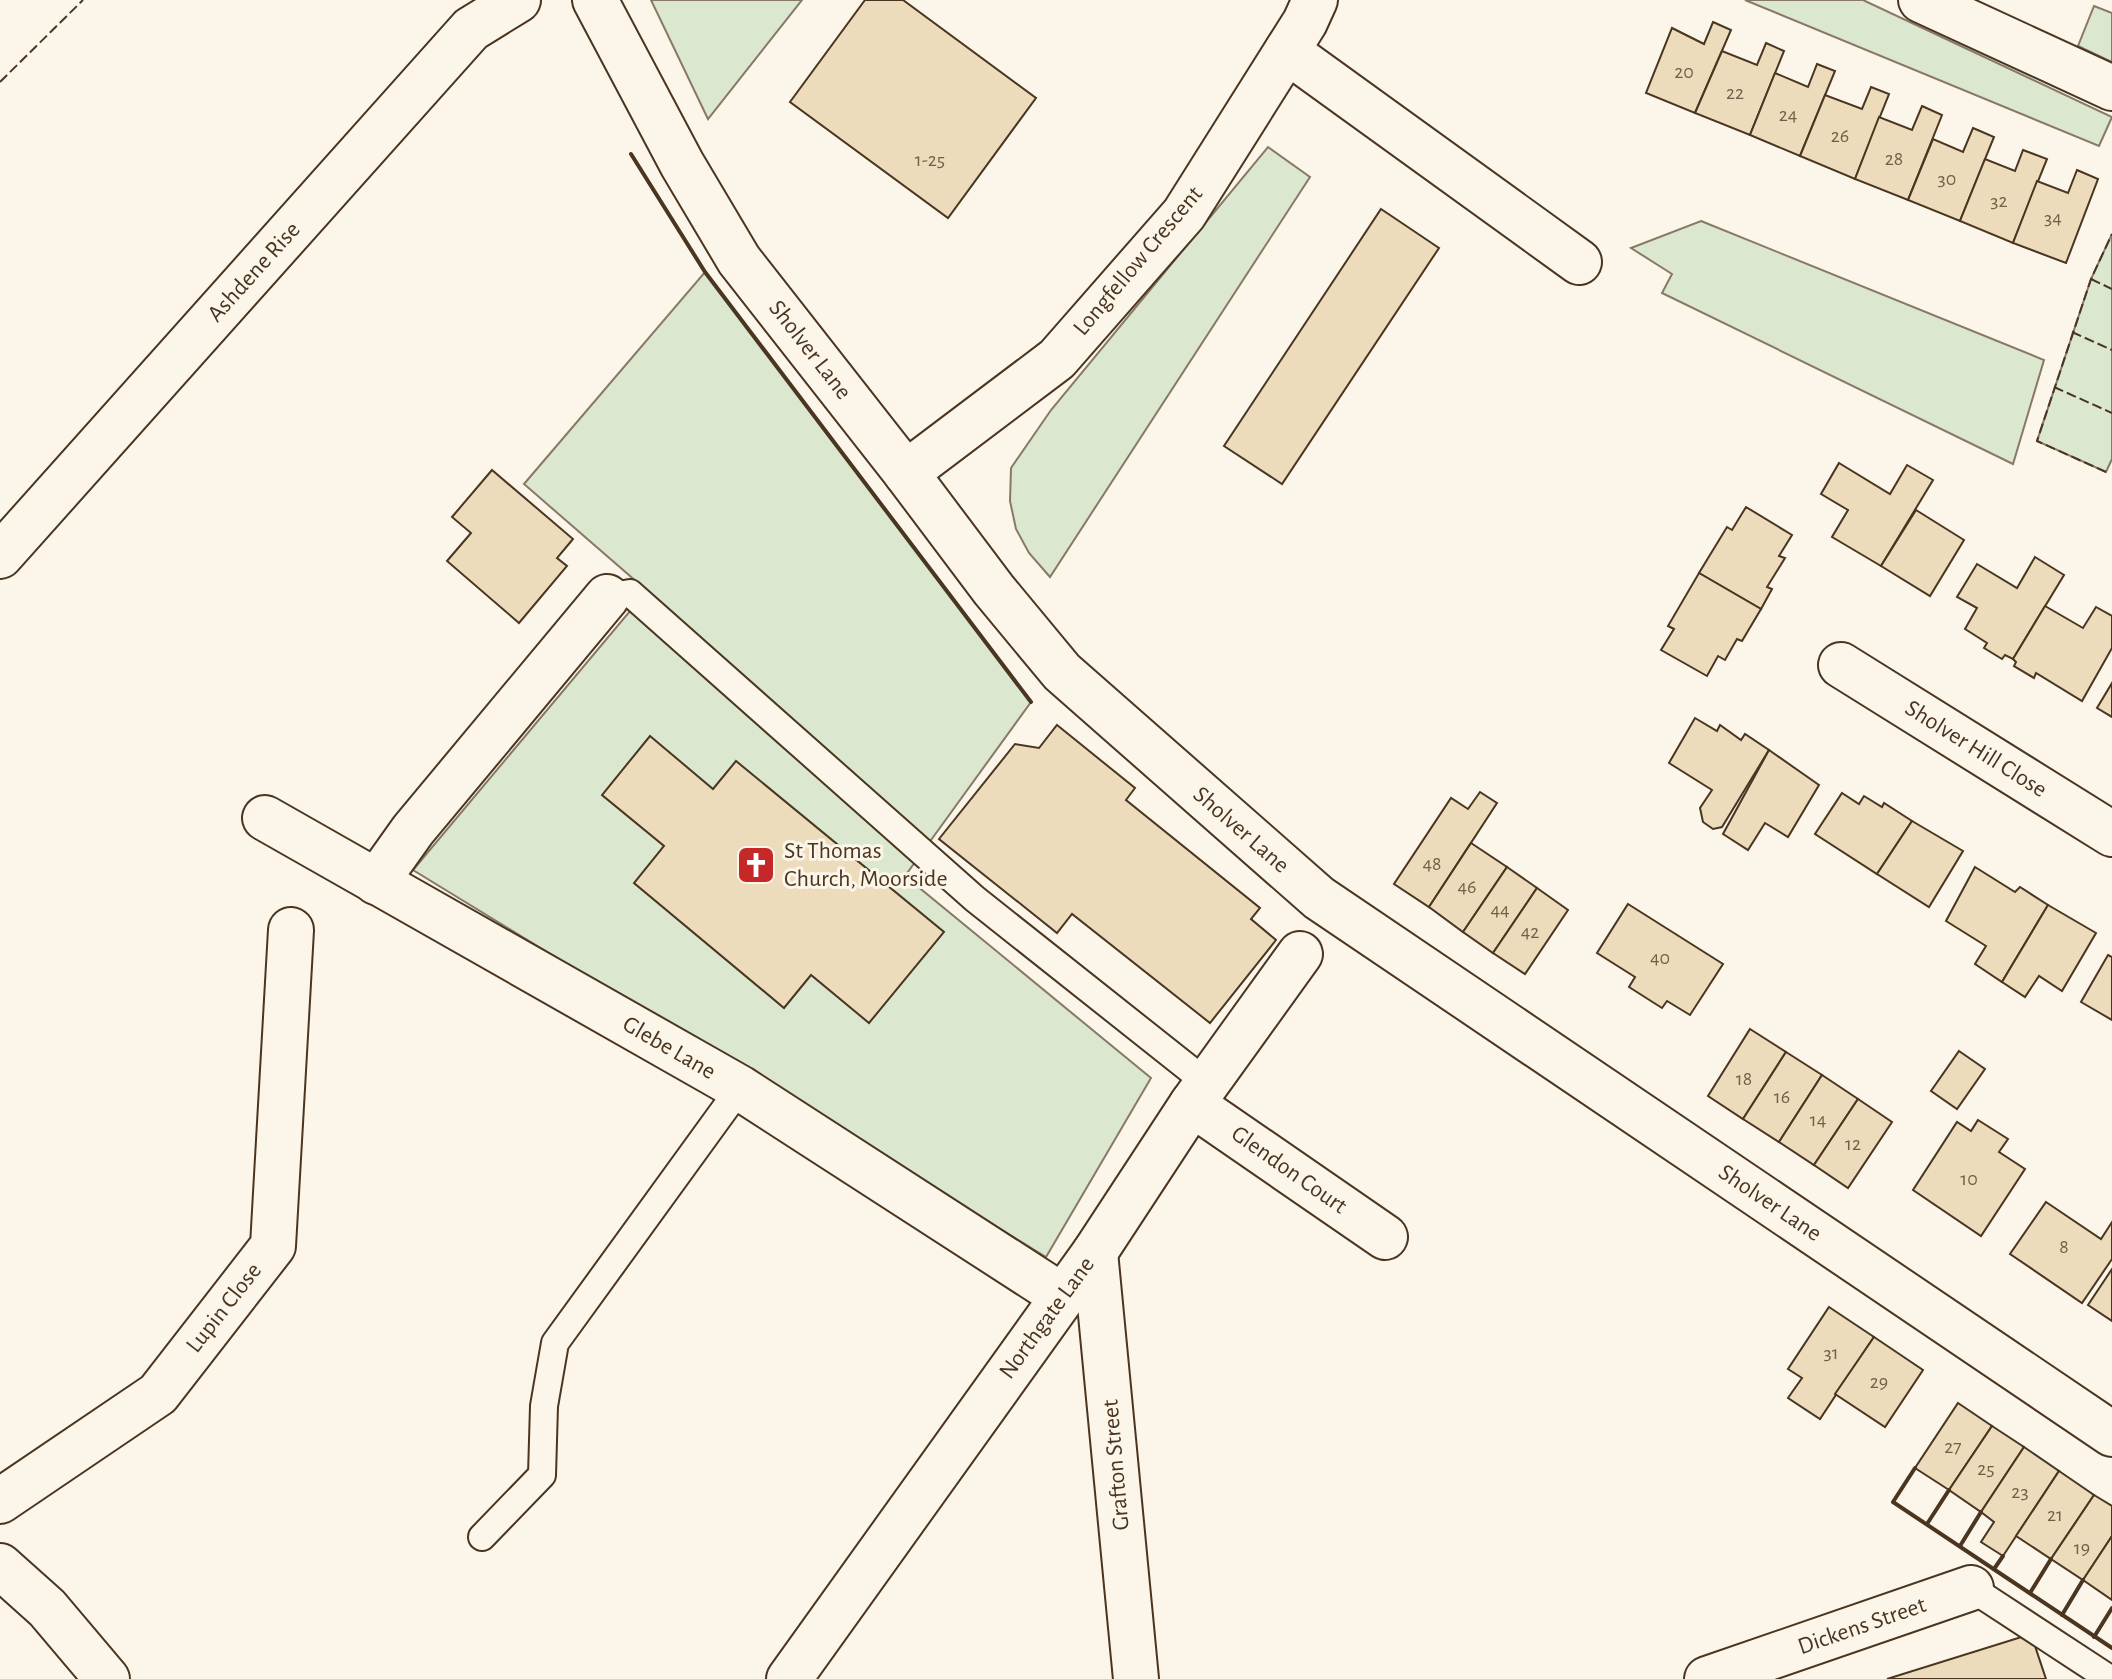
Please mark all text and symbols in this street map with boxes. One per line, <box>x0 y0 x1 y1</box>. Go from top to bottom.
house number: 20 <box>1674 62 1694 82</box>
house number: 22 <box>1726 83 1744 103</box>
house number: 24 <box>1779 105 1797 125</box>
house number: 26 <box>1831 126 1849 146</box>
house number: 28 <box>1885 149 1903 169</box>
house number: 1-25 <box>915 150 945 170</box>
house number: 30 <box>1938 169 1956 189</box>
street label: Longfellow Crescent <box>1069 182 1207 340</box>
house number: 32 <box>1990 191 2008 211</box>
house number: 34 <box>2044 208 2062 228</box>
street label: Ashdene Rise <box>203 217 305 327</box>
street label: Sholver Lane <box>764 296 856 404</box>
street label: Sholver Hill Close <box>1901 696 2051 802</box>
street label: Sholver Lane <box>1189 782 1293 878</box>
place label: St Thomas Church, Moorside <box>784 839 948 891</box>
church icon: St Thomas Church, Moorside <box>735 844 777 886</box>
house number: 48 <box>1422 854 1442 874</box>
house number: 46 <box>1457 877 1477 897</box>
house number: 44 <box>1490 900 1510 920</box>
house number: 42 <box>1521 922 1539 942</box>
house number: 40 <box>1650 948 1670 968</box>
street label: Glebe Lane <box>618 1012 720 1084</box>
house number: 18 <box>1736 1069 1752 1089</box>
house number: 16 <box>1774 1087 1790 1107</box>
house number: 14 <box>1810 1110 1826 1130</box>
street label: Glendon Court <box>1227 1121 1351 1219</box>
house number: 12 <box>1845 1134 1861 1154</box>
street label: Sholver Lane <box>1714 1160 1826 1246</box>
house number: 10 <box>1960 1169 1978 1189</box>
house number: 8 <box>2059 1237 2069 1257</box>
street label: Northgate Lane <box>995 1253 1099 1383</box>
street label: Lupin Close <box>182 1259 266 1357</box>
house number: 31 <box>1823 1343 1839 1363</box>
house number: 29 <box>1870 1372 1888 1392</box>
street label: Grafton Street <box>1098 1398 1134 1532</box>
house number: 27 <box>1944 1437 1962 1457</box>
house number: 25 <box>1977 1459 1995 1479</box>
house number: 23 <box>2011 1482 2029 1502</box>
house number: 21 <box>2047 1505 2063 1525</box>
house number: 19 <box>2074 1538 2090 1558</box>
street label: Dickens Street <box>1795 1593 1930 1659</box>

